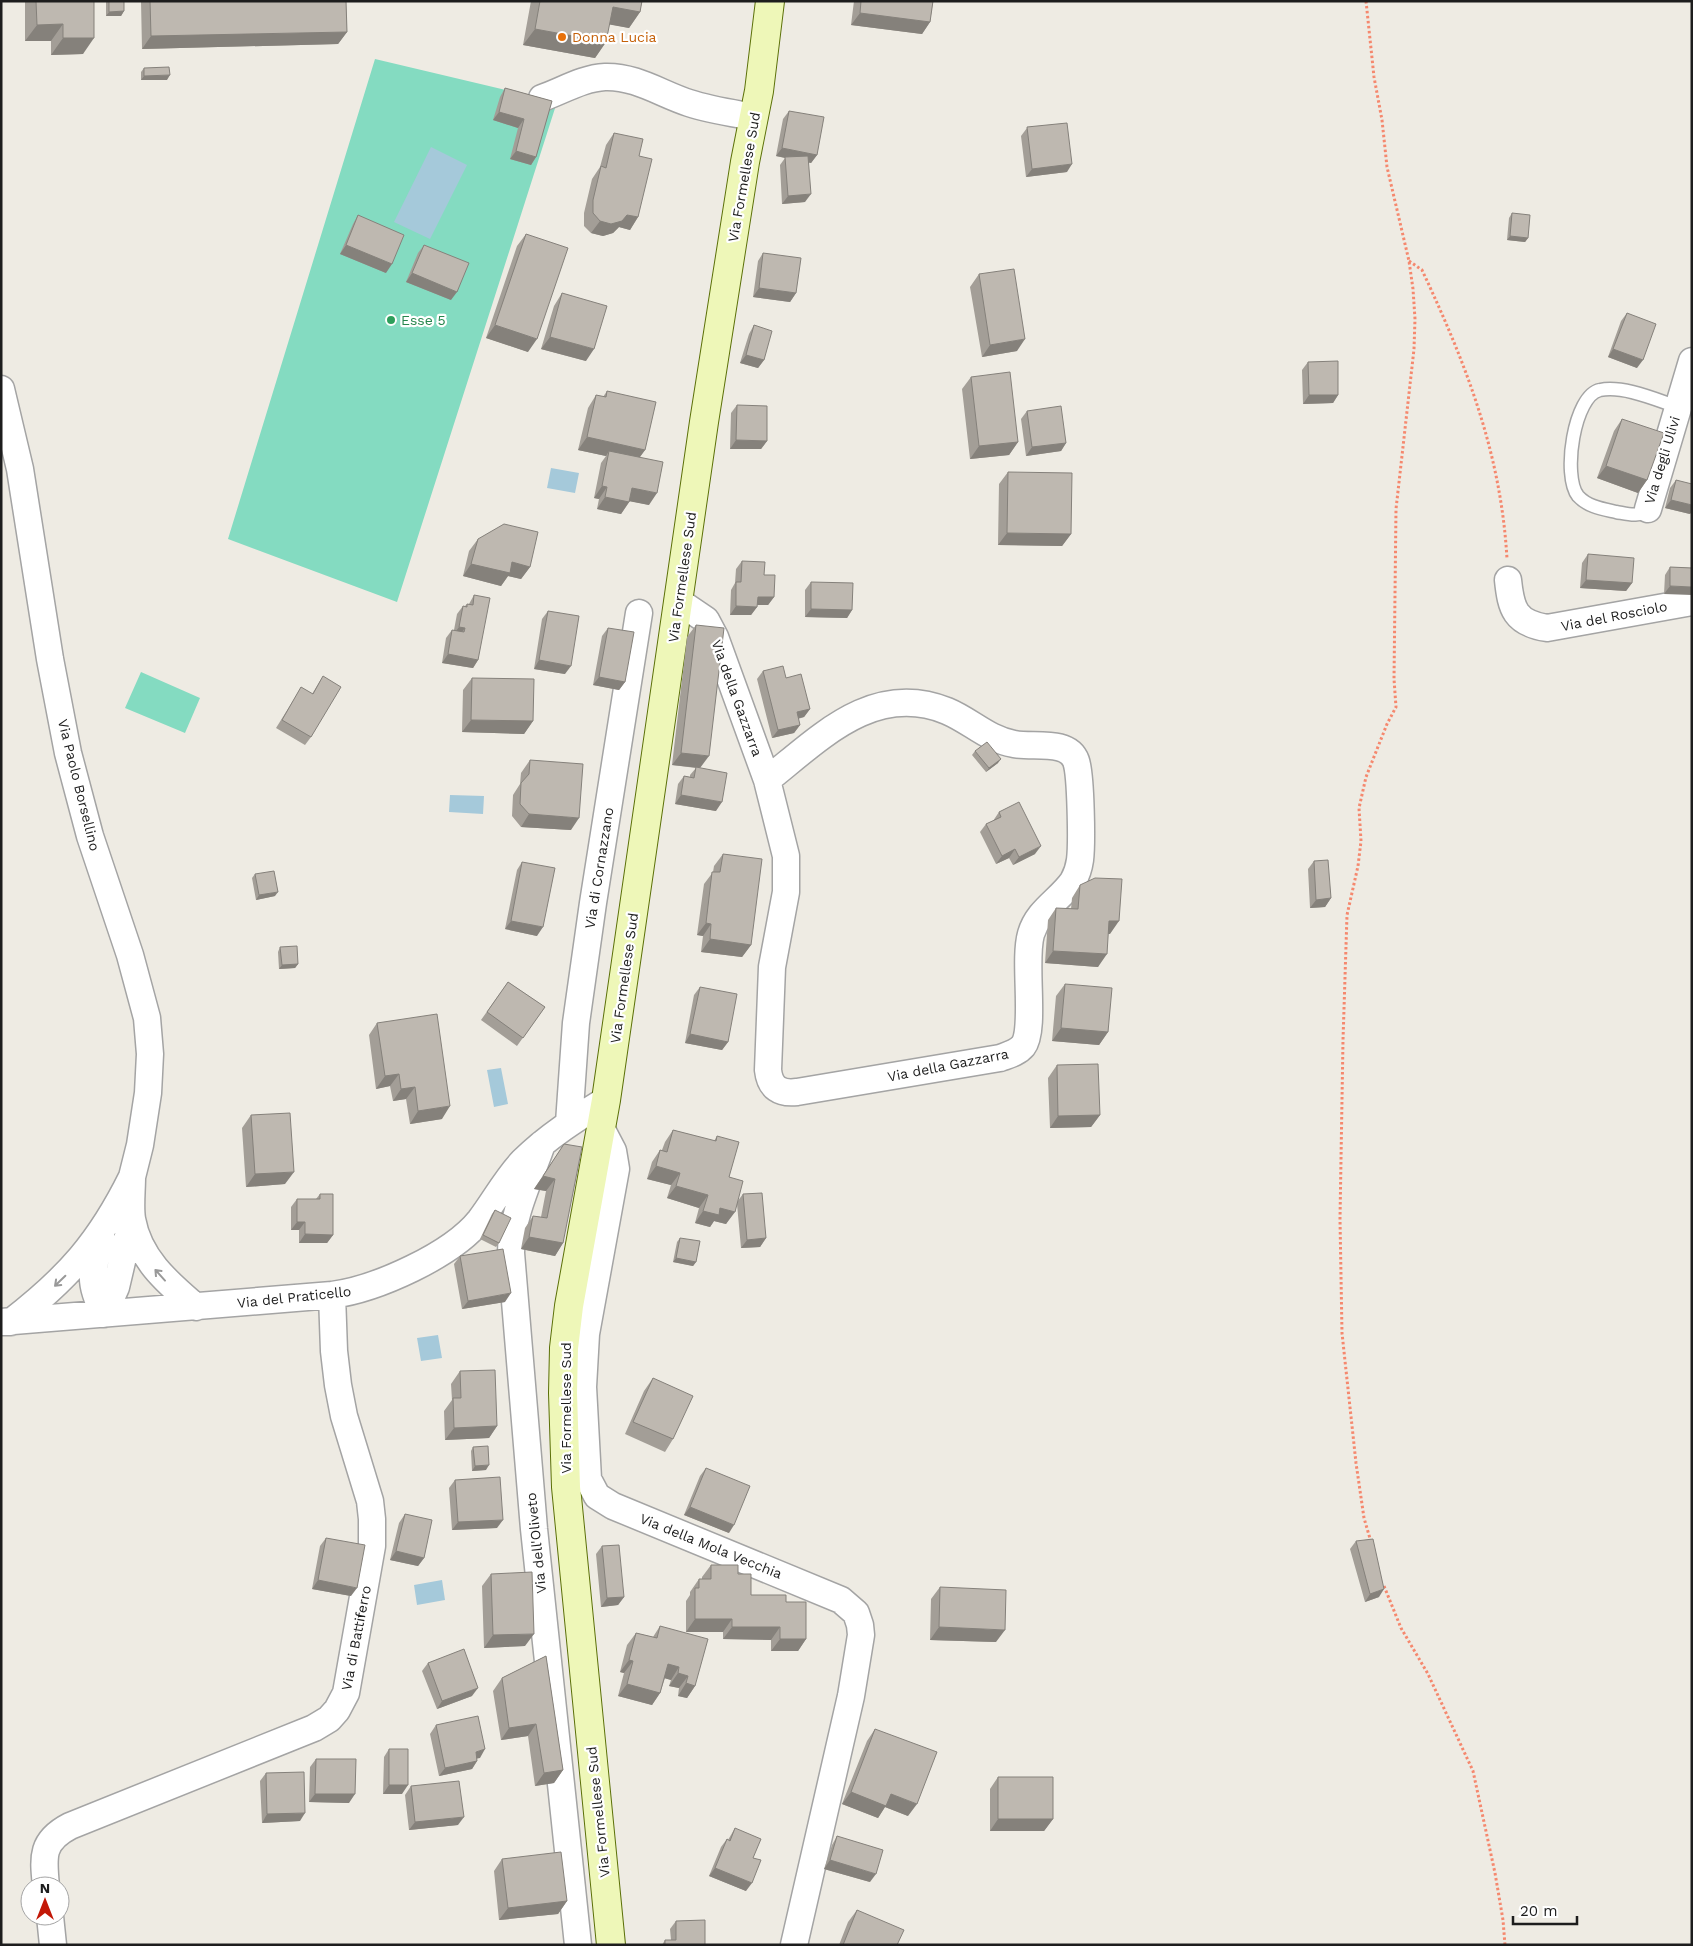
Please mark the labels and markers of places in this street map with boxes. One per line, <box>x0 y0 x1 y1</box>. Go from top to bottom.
place label: Donna Lucia <box>572 29 657 45</box>
marker: Donna Lucia <box>556 31 568 43</box>
place label: Esse 5 <box>401 312 446 328</box>
marker: Esse 5 <box>385 314 397 326</box>

